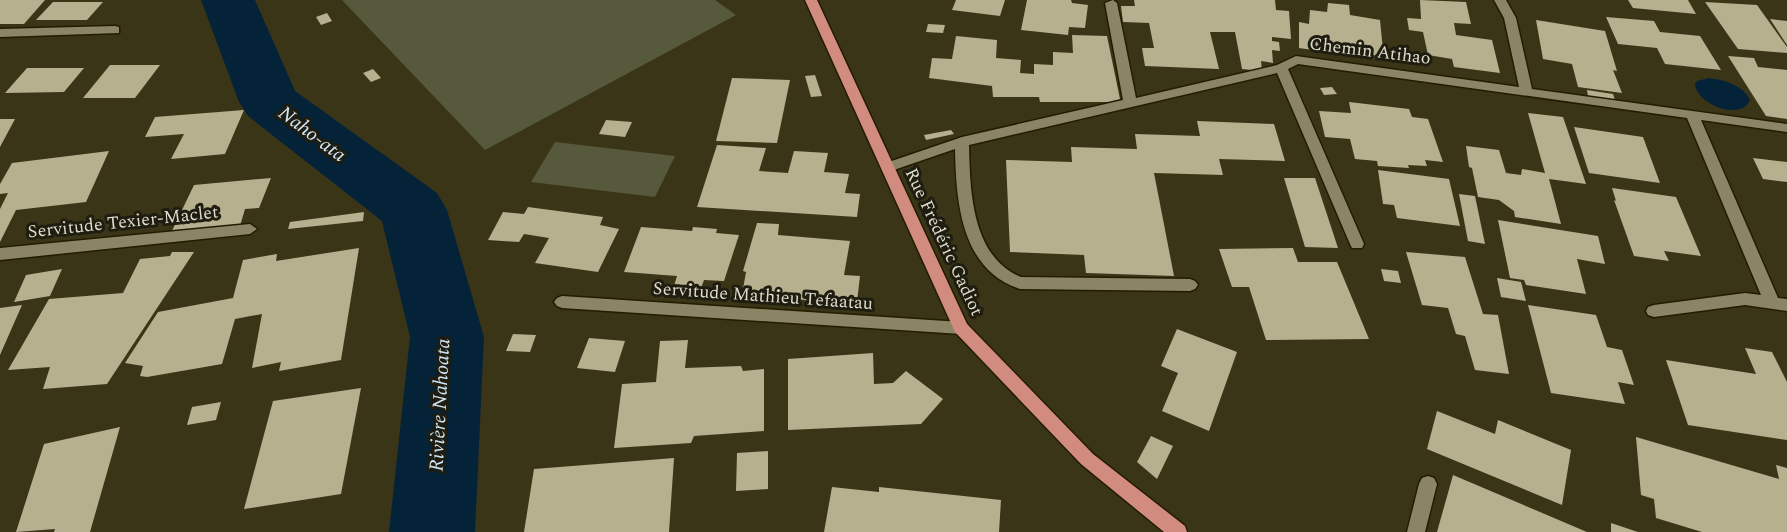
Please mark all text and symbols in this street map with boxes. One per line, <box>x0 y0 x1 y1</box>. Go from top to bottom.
street label: Chemin Atihao <box>1308 30 1432 72</box>
water label: Naho-ata <box>272 98 352 170</box>
street label: Rue Frédéric Gadiot <box>898 163 990 321</box>
street label: Servitude Texier-Maclet <box>26 199 220 245</box>
street label: Servitude Mathieu Tefaatau <box>652 275 874 317</box>
water label: Rivière Nahoata <box>422 338 458 472</box>

